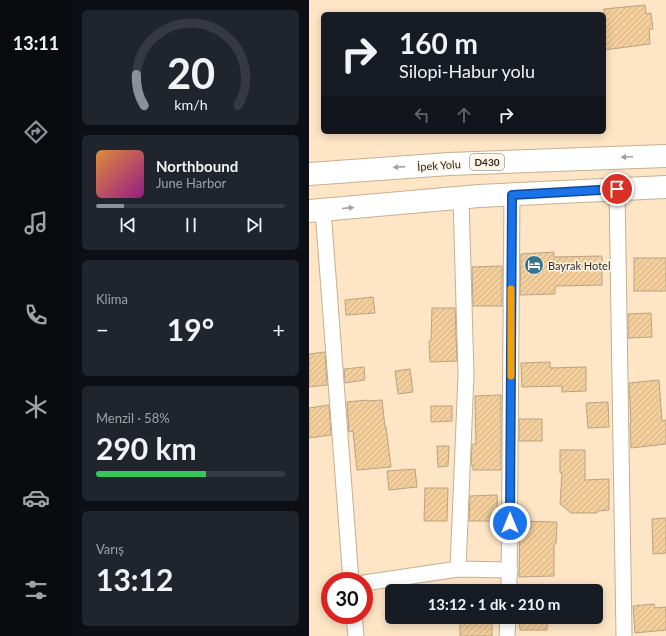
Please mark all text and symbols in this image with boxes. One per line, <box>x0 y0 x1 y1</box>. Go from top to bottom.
text: 160 m <box>399 26 478 60</box>
icon: right <box>333 28 385 80</box>
text: 13:11 <box>13 32 59 54</box>
text: 20 <box>166 47 215 97</box>
text: Silopi-Habur yolu <box>399 60 535 82</box>
text: km/h <box>174 95 207 112</box>
icon: left <box>411 104 433 126</box>
icon: ahead <box>453 104 475 126</box>
icon: right <box>495 104 517 126</box>
icon: directions <box>22 118 50 146</box>
road number: D430 <box>470 154 504 170</box>
one-way arrow <box>620 154 633 160</box>
text: Northbound <box>156 157 238 175</box>
street label: İpek Yolu <box>417 157 461 173</box>
one-way arrow <box>393 164 405 171</box>
pin <box>600 172 634 206</box>
text: June Harbor <box>156 175 226 191</box>
icon: arrive <box>606 178 628 200</box>
one-way arrow <box>342 205 354 212</box>
icon: music <box>22 209 50 237</box>
icon: previous <box>117 214 139 236</box>
icon: pause <box>180 214 202 236</box>
icon: next <box>243 214 265 236</box>
hotel icon: Bayrak Hotel <box>523 254 545 276</box>
place label: Bayrak Hotel <box>548 259 611 272</box>
text: Klima <box>96 291 128 307</box>
icon: phone <box>22 301 50 329</box>
text: 19° <box>167 311 214 347</box>
text: − <box>96 316 109 343</box>
text: + <box>272 316 285 343</box>
icon: climate <box>22 393 50 421</box>
text: Menzil · 58% <box>96 410 170 426</box>
text: 290 km <box>96 430 197 466</box>
icon: car <box>22 484 50 512</box>
position arrow <box>489 502 531 544</box>
text: Varış <box>96 541 124 557</box>
text: 13:12 <box>96 561 173 597</box>
speed limit sign: 30 <box>321 572 373 624</box>
icon: filters <box>22 576 50 604</box>
text: 13:12 · 1 dk · 210 m <box>428 595 560 613</box>

